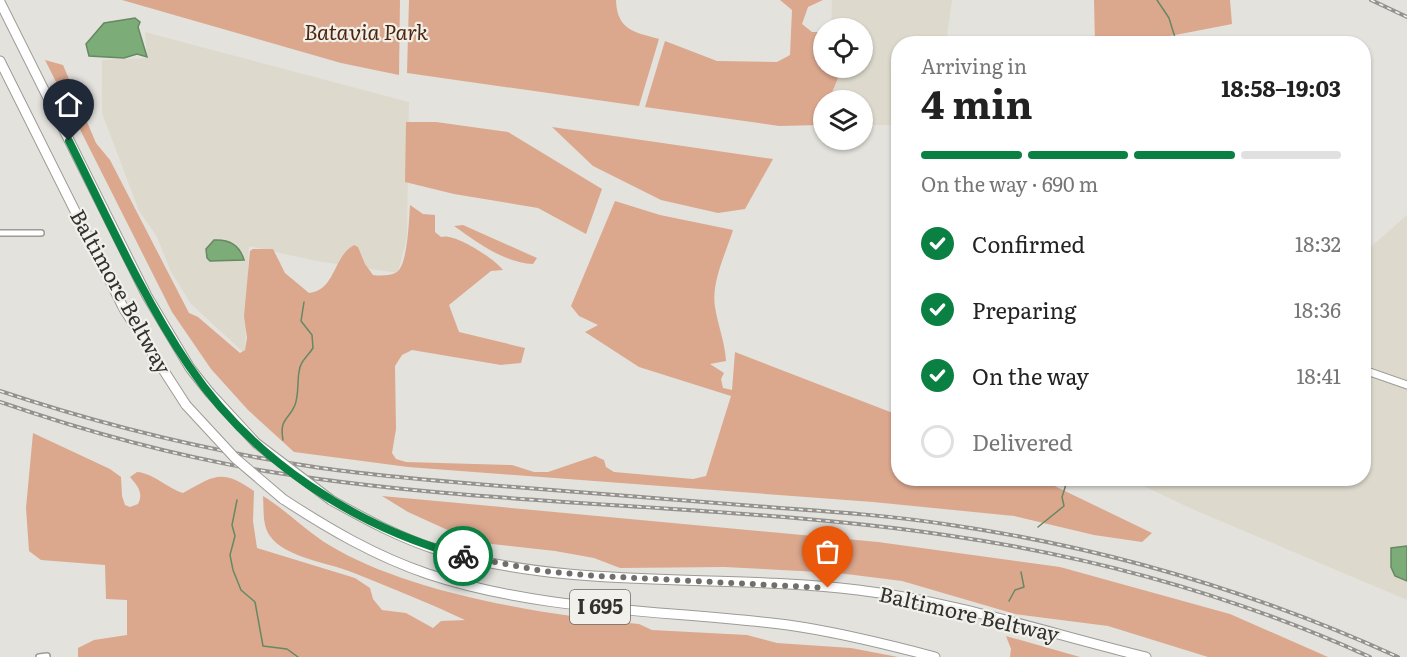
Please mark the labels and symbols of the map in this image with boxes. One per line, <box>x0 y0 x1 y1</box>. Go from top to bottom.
park label: Batavia Park <box>304 15 428 46</box>
pin <box>43 79 94 141</box>
street label: Baltimore Beltway <box>64 203 181 380</box>
courier <box>433 526 493 586</box>
pin <box>802 526 853 588</box>
street label: Baltimore Beltway <box>876 577 1064 649</box>
road number: I 695 <box>570 590 630 624</box>

